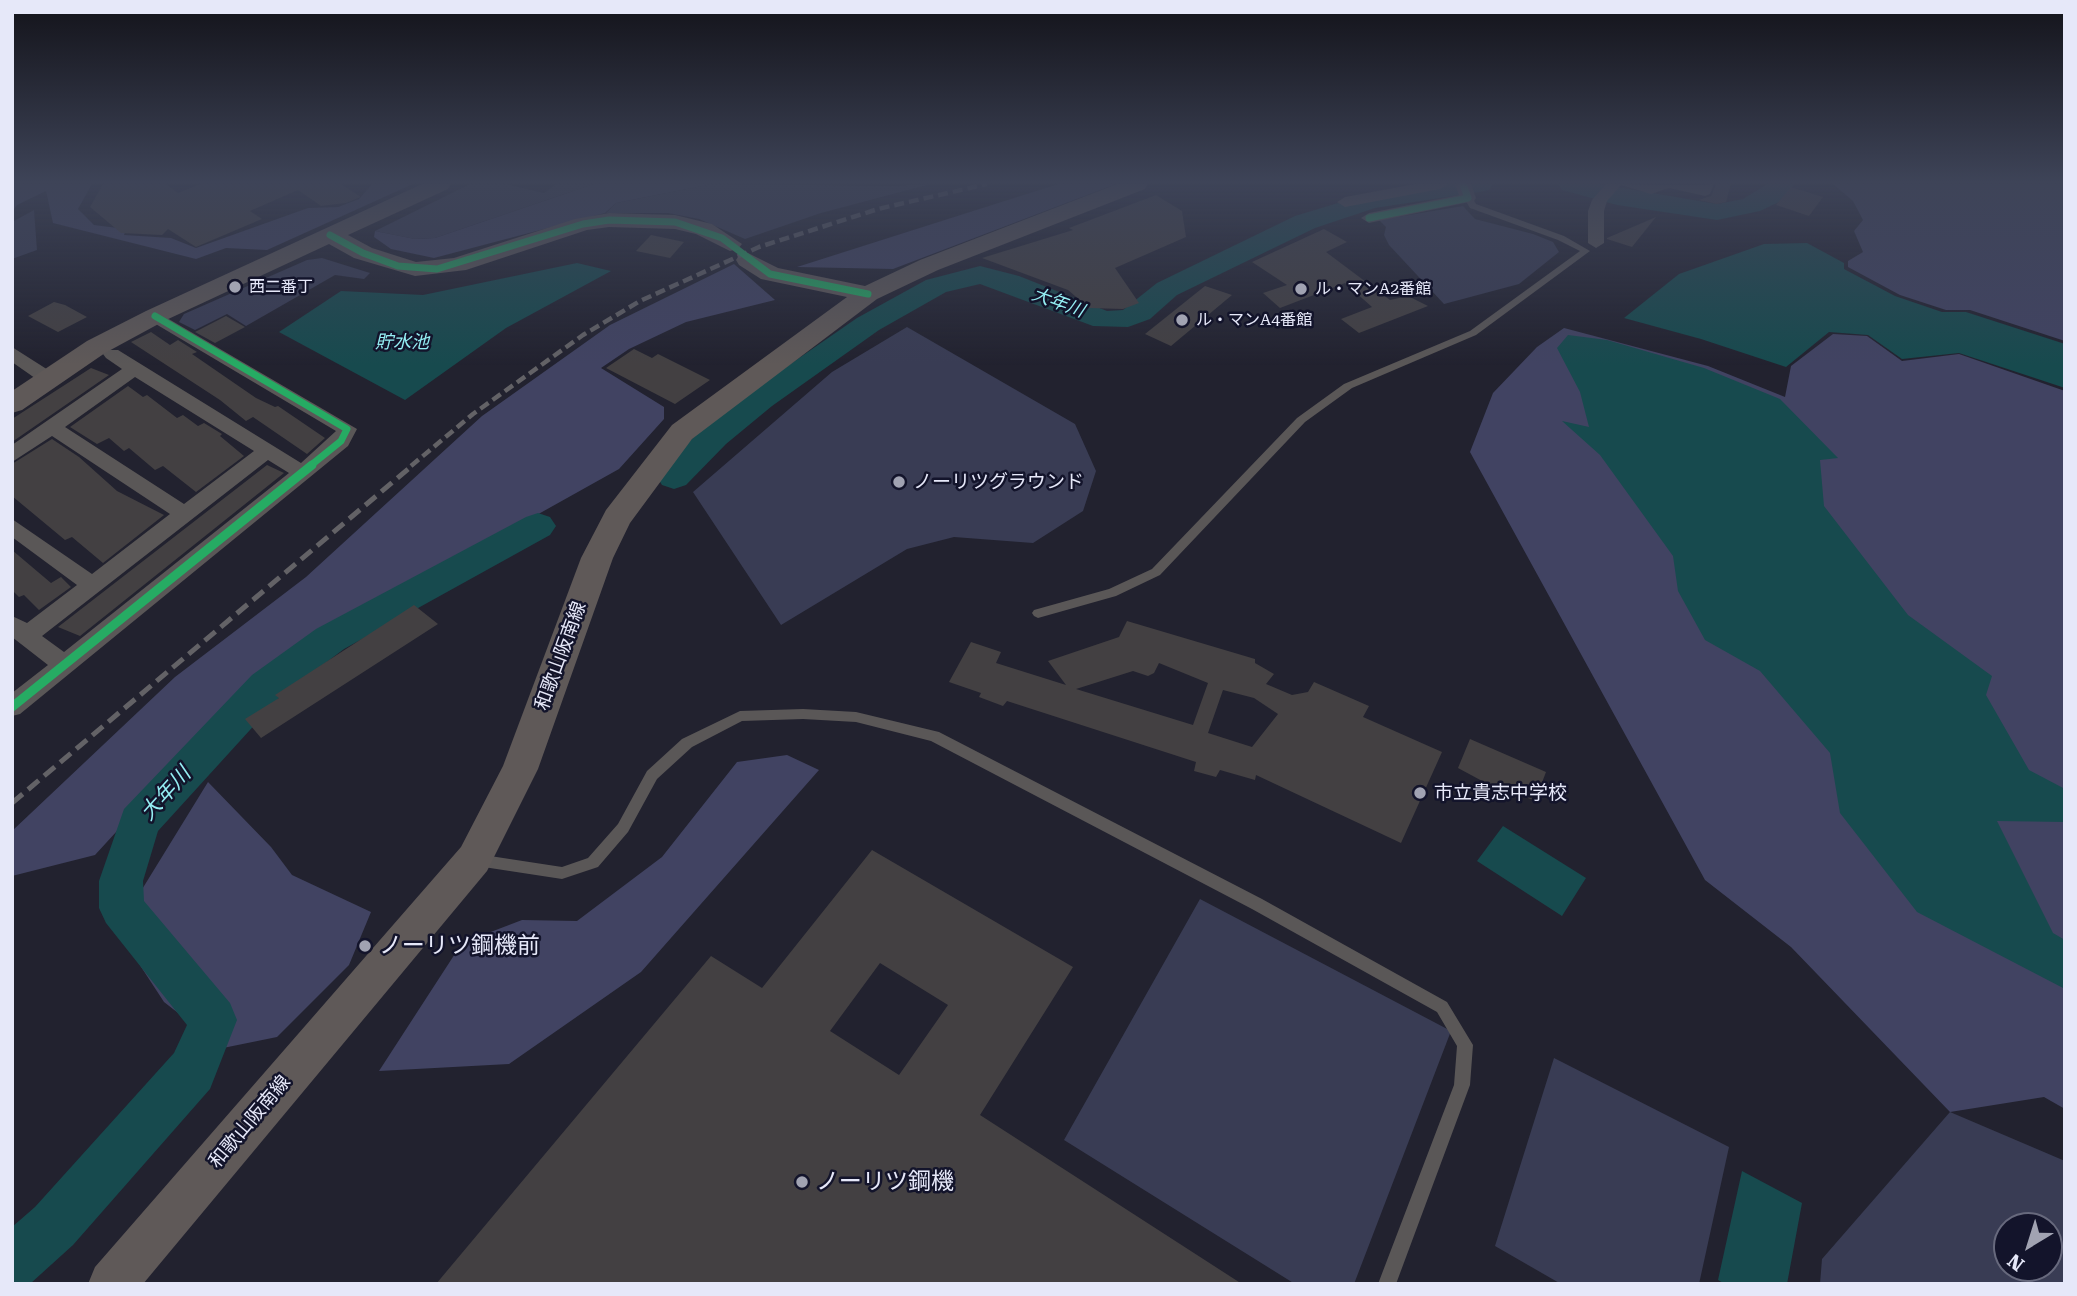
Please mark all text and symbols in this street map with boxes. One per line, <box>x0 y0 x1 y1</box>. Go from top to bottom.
place label: 西二番丁 <box>249 277 313 297</box>
marker: 西二番丁 <box>227 279 243 295</box>
place label: ル・マンA2番館 <box>1315 279 1431 299</box>
marker: ル・マンA2番館 <box>1293 281 1309 297</box>
water label: 大年川 <box>1029 284 1087 322</box>
place label: ル・マンA4番館 <box>1196 310 1312 330</box>
marker: ル・マンA4番館 <box>1174 312 1190 328</box>
water label: 貯水池 <box>375 332 429 354</box>
place label: ノーリツグラウンド <box>913 471 1084 493</box>
marker: ノーリツグラウンド <box>891 474 907 490</box>
street label: 和歌山阪南線 <box>531 599 591 713</box>
water label: 大年川 <box>136 762 196 826</box>
place label: 市立貴志中学校 <box>1434 782 1567 804</box>
marker: 市立貴志中学校 <box>1412 785 1428 801</box>
place label: ノーリツ鋼機前 <box>379 932 540 960</box>
marker: ノーリツ鋼機前 <box>357 938 373 954</box>
street label: 和歌山阪南線 <box>205 1071 295 1173</box>
place label: ノーリツ鋼機 <box>816 1168 954 1196</box>
marker: ノーリツ鋼機 <box>794 1174 810 1190</box>
north arrow <box>1993 1212 2063 1282</box>
text: N <box>2003 1249 2029 1276</box>

